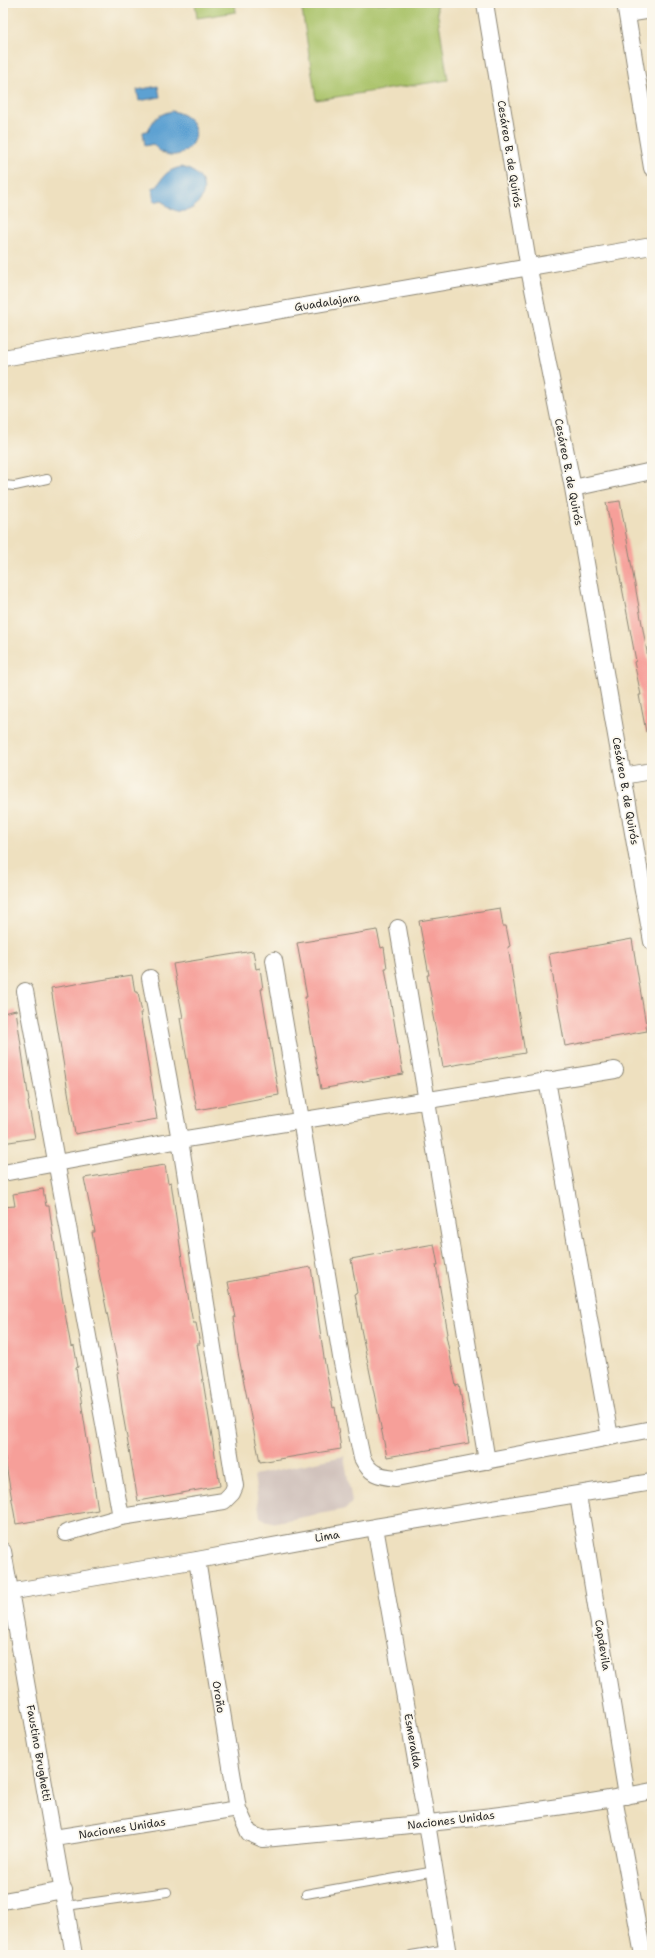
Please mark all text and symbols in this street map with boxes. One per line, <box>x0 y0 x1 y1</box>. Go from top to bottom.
street label: Cesáreo B. de Quirós <box>494 99 525 209</box>
street label: Guadalajara <box>293 290 361 315</box>
street label: Cesáreo B. de Quirós <box>551 417 586 527</box>
street label: Cesáreo B. de Quirós <box>609 736 642 846</box>
street label: Lima <box>313 1527 341 1546</box>
street label: Capdevila <box>591 1618 614 1672</box>
street label: Oroño <box>209 1680 229 1715</box>
street label: Faustino Brughetti <box>23 1704 54 1803</box>
street label: Esmeralda <box>400 1712 425 1770</box>
street label: Naciones Unidas <box>406 1808 496 1833</box>
street label: Naciones Unidas <box>77 1814 167 1843</box>

